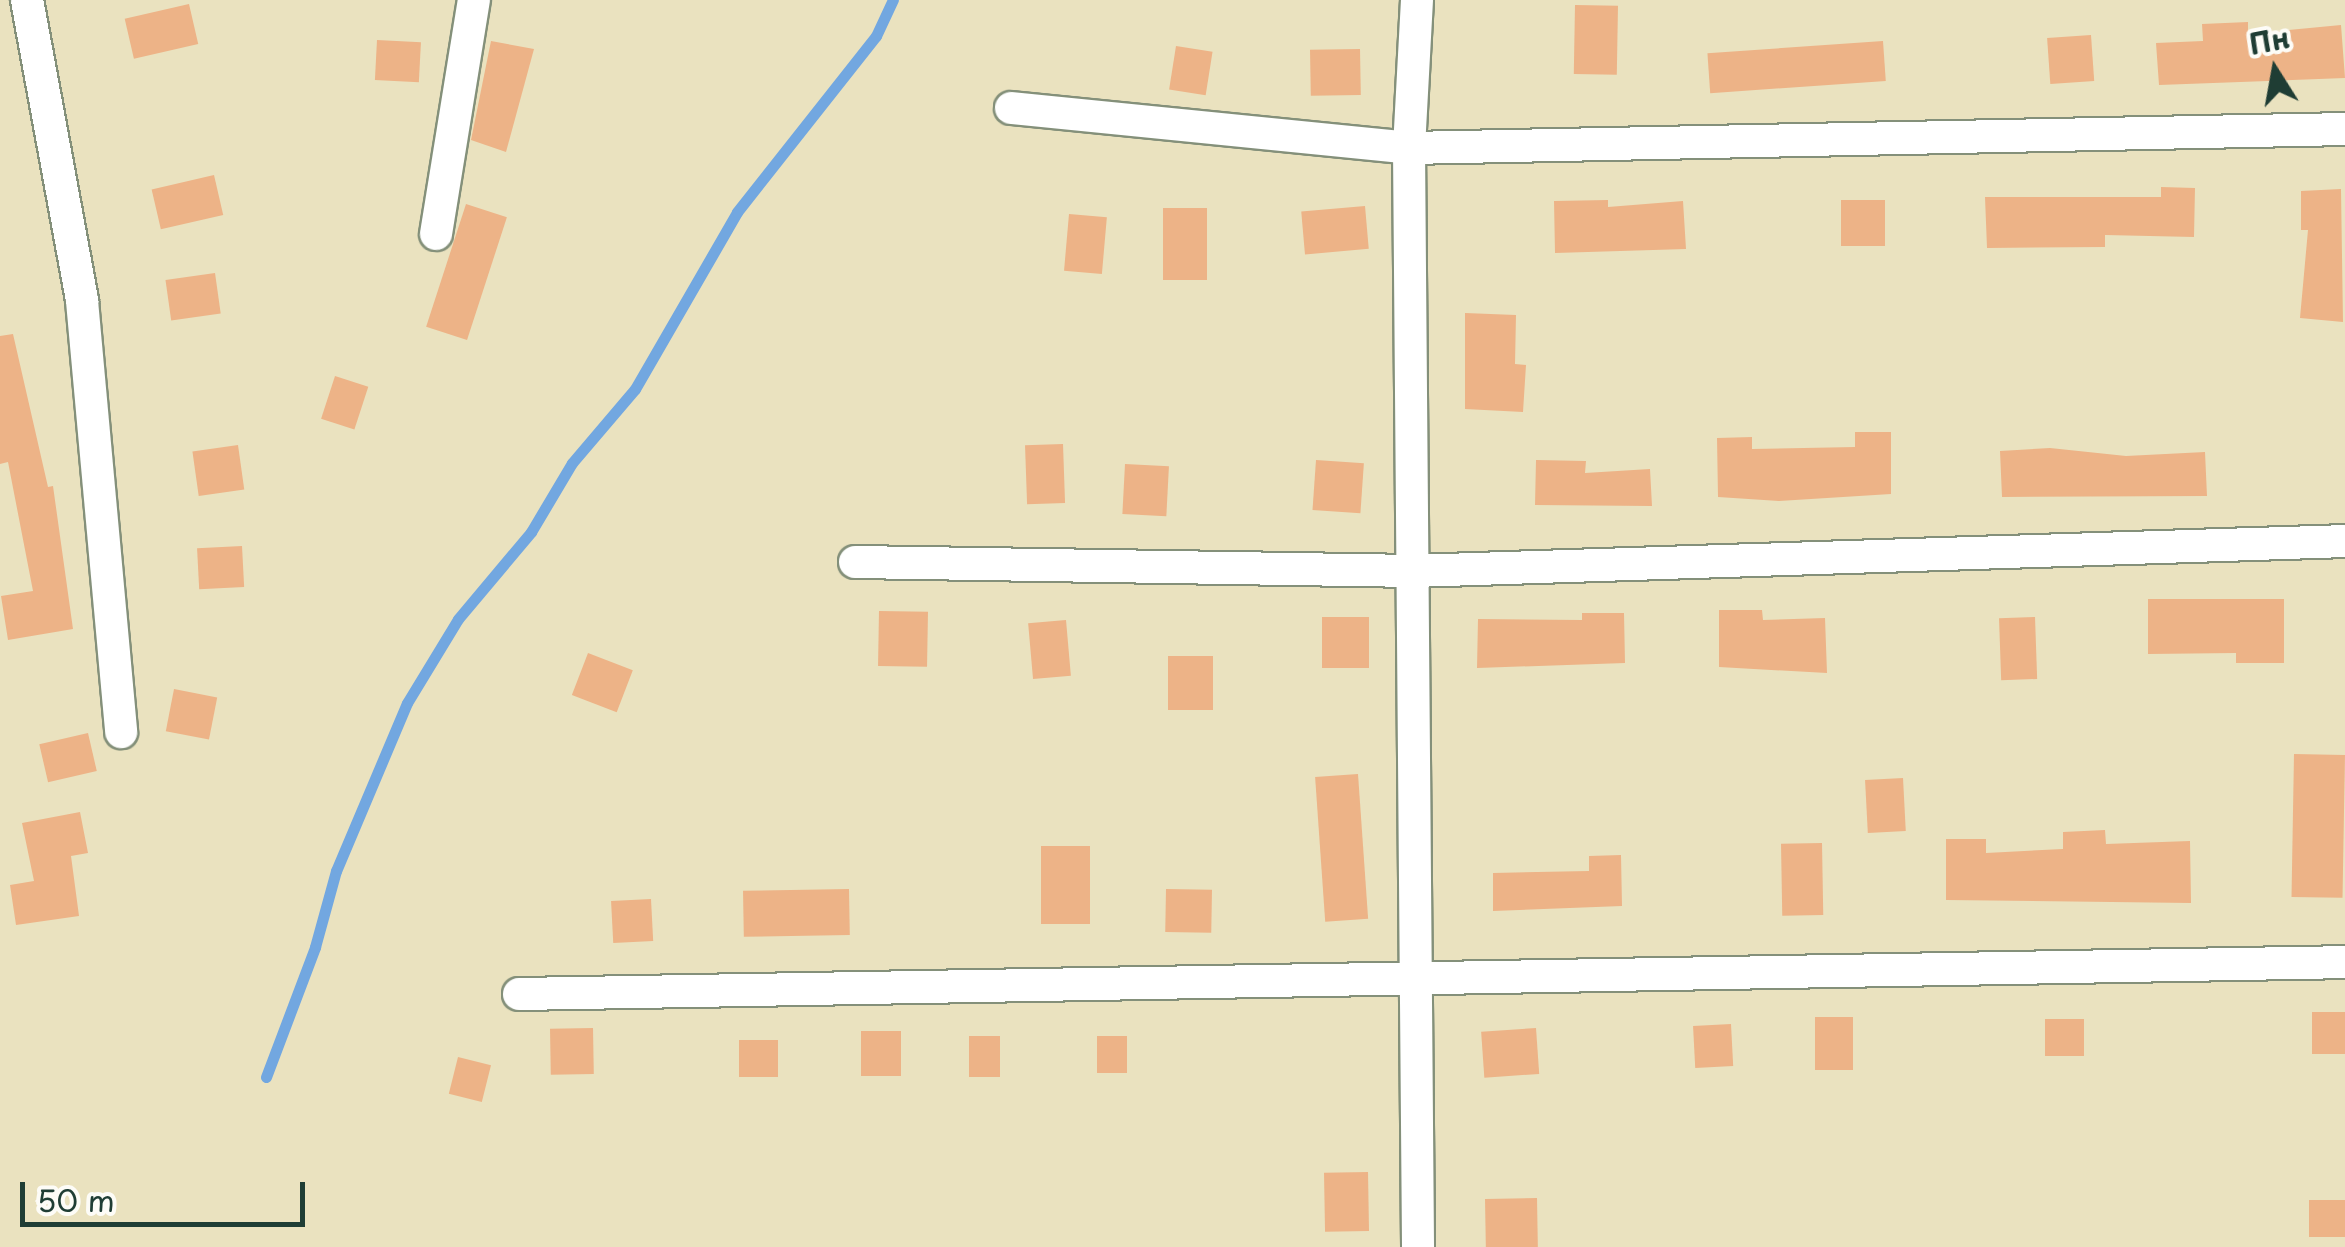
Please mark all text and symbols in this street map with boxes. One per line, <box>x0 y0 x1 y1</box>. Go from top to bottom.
text: Пн <box>2245 15 2293 65</box>
north arrow <box>2225 20 2325 120</box>
scale bar <box>25 1162 310 1224</box>
text: 50 m <box>37 1177 115 1222</box>

